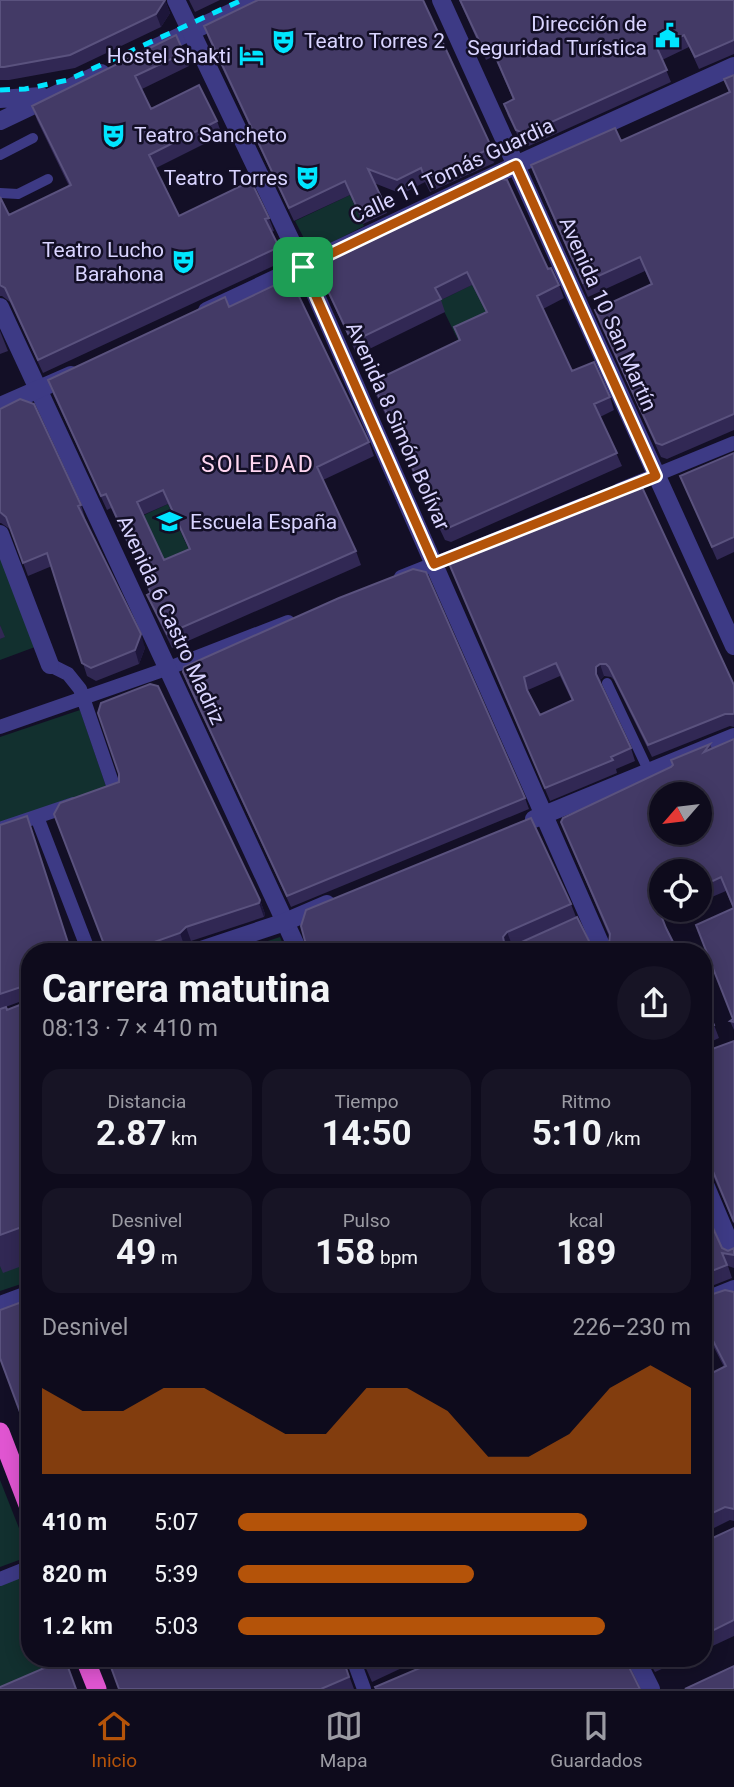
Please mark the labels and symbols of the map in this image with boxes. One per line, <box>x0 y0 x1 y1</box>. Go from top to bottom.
place label: Dirección de Seguridad Turística <box>467 12 647 60</box>
public building icon: Dirección de Seguridad Turística <box>653 22 681 50</box>
theatre icon: Teatro Torres 2 <box>270 27 298 55</box>
place label: Teatro Torres 2 <box>304 29 445 53</box>
hotel icon: Hostel Shakti <box>237 42 265 70</box>
place label: Hostel Shakti <box>107 44 231 68</box>
street label: Calle 11 Tomás Guardia <box>346 113 558 229</box>
theatre icon: Teatro Sancheto <box>100 121 128 149</box>
place label: Teatro Sancheto <box>134 123 287 147</box>
theatre icon: Teatro Torres <box>294 164 322 192</box>
place label: Teatro Torres <box>164 166 288 190</box>
street label: Avenida 10 San Martín <box>554 213 662 415</box>
pin <box>273 237 333 297</box>
place label: Teatro Lucho Barahona <box>42 238 164 286</box>
theatre icon: Teatro Lucho Barahona <box>170 248 198 276</box>
street label: Avenida 8 Simón Bolívar <box>341 318 455 534</box>
district label: SOLEDAD <box>201 451 315 478</box>
school or university icon: Escuela España <box>156 508 184 536</box>
place label: Escuela España <box>190 510 337 534</box>
street label: Avenida 6 Castro Madriz <box>112 512 230 728</box>
north arrow <box>649 782 712 845</box>

